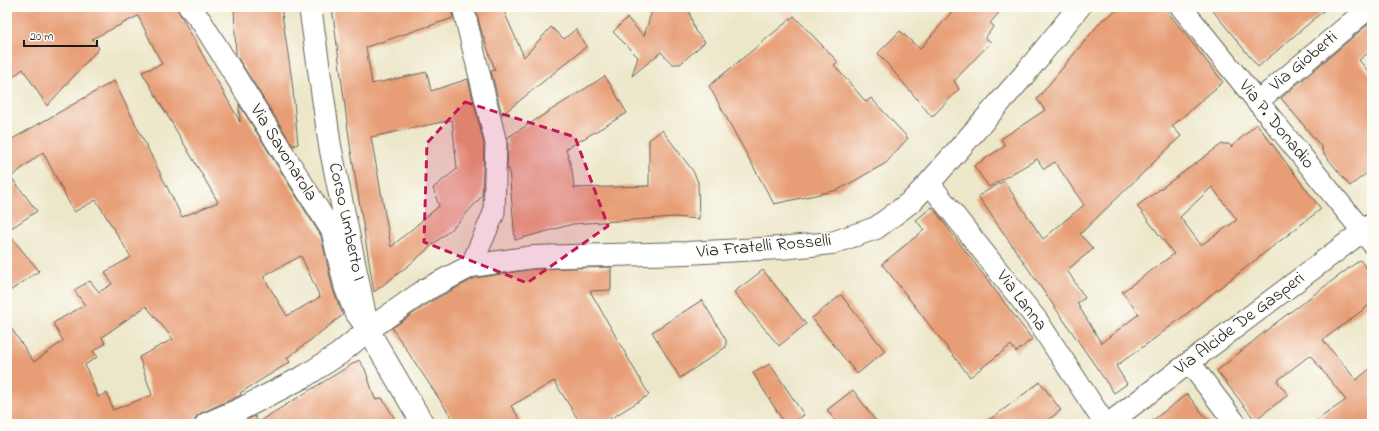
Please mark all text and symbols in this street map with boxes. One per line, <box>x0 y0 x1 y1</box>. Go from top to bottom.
scale bar <box>24 22 97 48</box>
street label: Via Gioberti <box>1263 25 1344 99</box>
text: 20 m <box>30 28 53 46</box>
street label: Via P. Donadio <box>1231 74 1320 175</box>
street label: Via Savonarola <box>242 99 323 207</box>
street label: Corso Umberto I <box>321 160 371 284</box>
street label: Via Fratelli Rosselli <box>695 228 832 266</box>
street label: Via Lanna <box>989 264 1053 337</box>
street label: Via Alcide De Gasperi <box>1168 266 1311 382</box>

